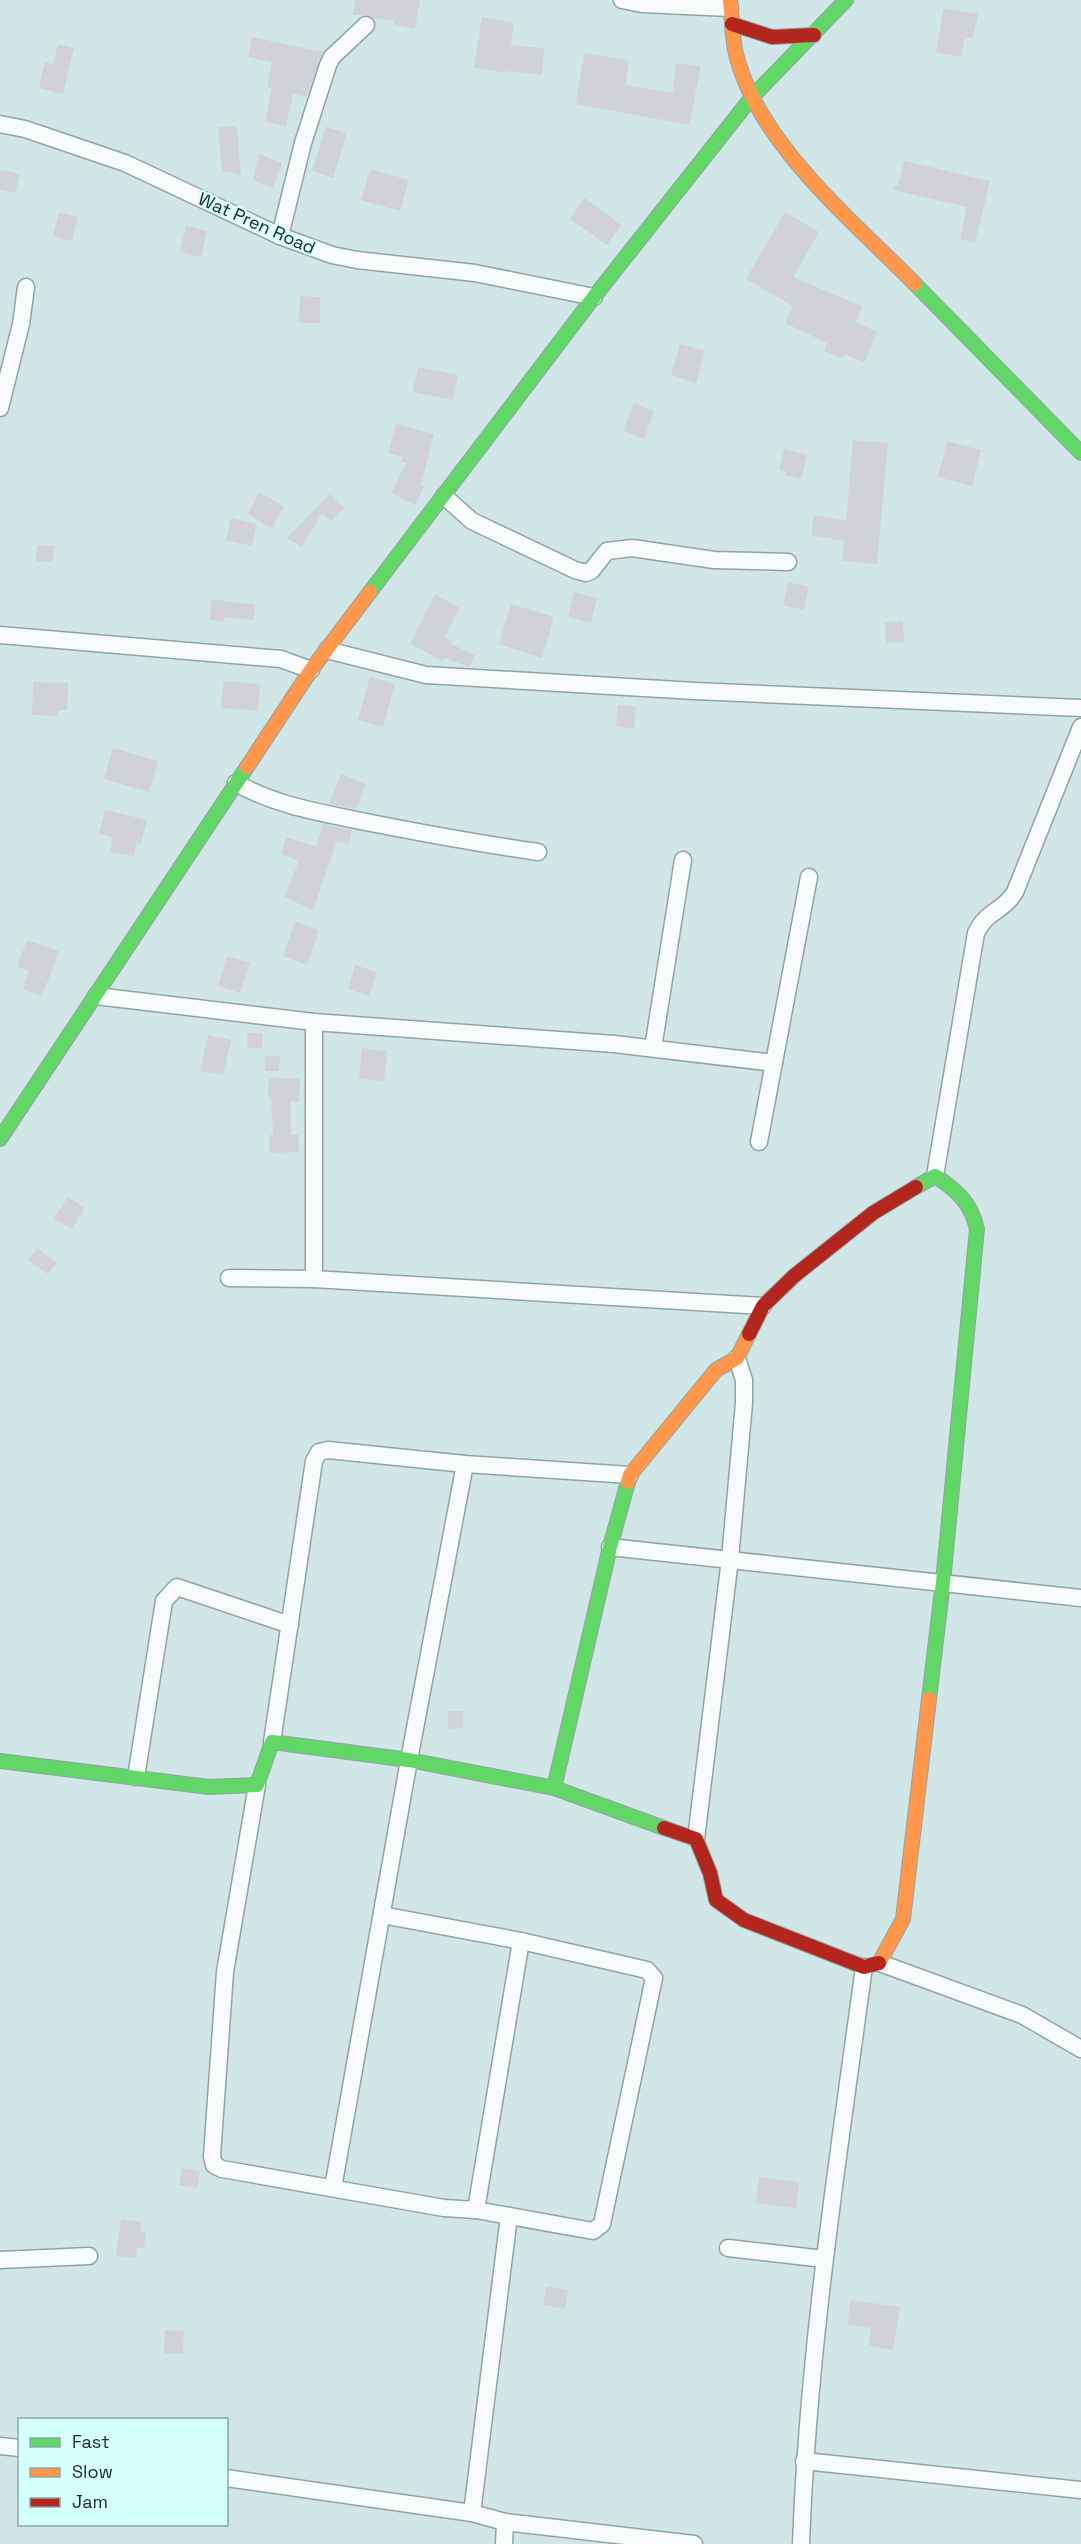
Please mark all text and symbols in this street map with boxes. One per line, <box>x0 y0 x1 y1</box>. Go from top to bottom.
street label: Wat Pren Road <box>195 187 319 259</box>
legend <box>18 2418 228 2526</box>
text: Fast <box>72 2430 109 2453</box>
text: Slow <box>72 2460 113 2483</box>
text: Jam <box>72 2490 108 2513</box>

